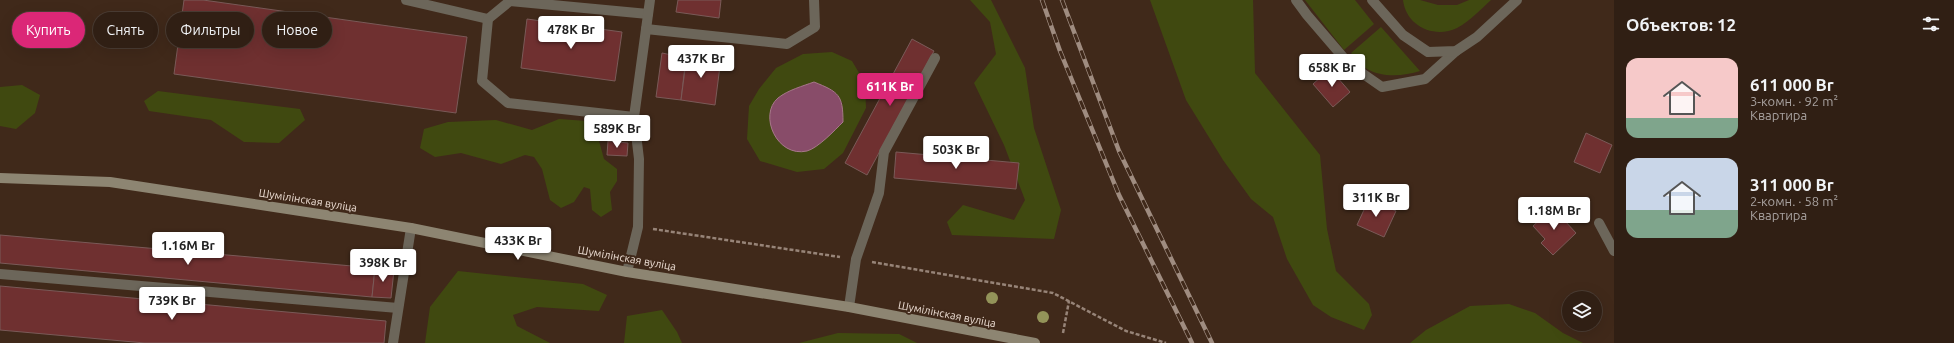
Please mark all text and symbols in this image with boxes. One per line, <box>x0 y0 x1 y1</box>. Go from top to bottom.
chip: Купить <box>12 12 85 48</box>
chip: Снять <box>93 12 158 48</box>
chip: Фильтры <box>166 12 254 48</box>
chip: Новое <box>262 12 332 48</box>
icon: filters <box>1920 13 1942 35</box>
text: Объектов: 12 <box>1626 15 1736 34</box>
pin: 478K Br <box>534 16 608 50</box>
text: 478K Br <box>547 22 595 36</box>
pin: 437K Br <box>664 45 738 79</box>
text: 437K Br <box>677 51 725 65</box>
pin: 658K Br <box>1295 54 1369 88</box>
text: 658K Br <box>1308 60 1356 74</box>
pin: 611K Br <box>853 73 927 107</box>
icon: home <box>1658 74 1706 122</box>
text: 611 000 Br <box>1750 75 1834 94</box>
text: 611K Br <box>866 79 914 93</box>
text: 3-комн. · 92 m² <box>1750 94 1838 108</box>
text: Квартира <box>1750 108 1807 122</box>
pin: 589K Br <box>580 115 654 149</box>
text: 589K Br <box>593 121 641 135</box>
pin: 503K Br <box>919 136 993 170</box>
text: 503K Br <box>932 142 980 156</box>
icon: home <box>1658 174 1706 222</box>
text: 311 000 Br <box>1750 175 1834 194</box>
pin: 311K Br <box>1339 184 1413 218</box>
street label: Шумілінская вуліца <box>258 186 358 214</box>
text: 311K Br <box>1352 190 1400 204</box>
text: 2-комн. · 58 m² <box>1750 194 1838 208</box>
pin: 1.18M Br <box>1513 197 1595 231</box>
text: 1.18M Br <box>1527 203 1581 217</box>
text: Квартира <box>1750 208 1807 222</box>
pin: 433K Br <box>481 227 555 261</box>
pin: 1.16M Br <box>147 232 229 266</box>
text: 433K Br <box>494 233 542 247</box>
text: 1.16M Br <box>161 238 215 252</box>
street label: Шумілінская вуліца <box>577 243 677 273</box>
pin: 398K Br <box>346 249 420 283</box>
text: 398K Br <box>359 255 407 269</box>
pin: 739K Br <box>135 287 209 321</box>
map controls <box>1562 291 1602 331</box>
button: layers <box>1562 291 1602 331</box>
text: 739K Br <box>148 293 196 307</box>
street label: Шумілінская вуліца <box>897 299 997 329</box>

